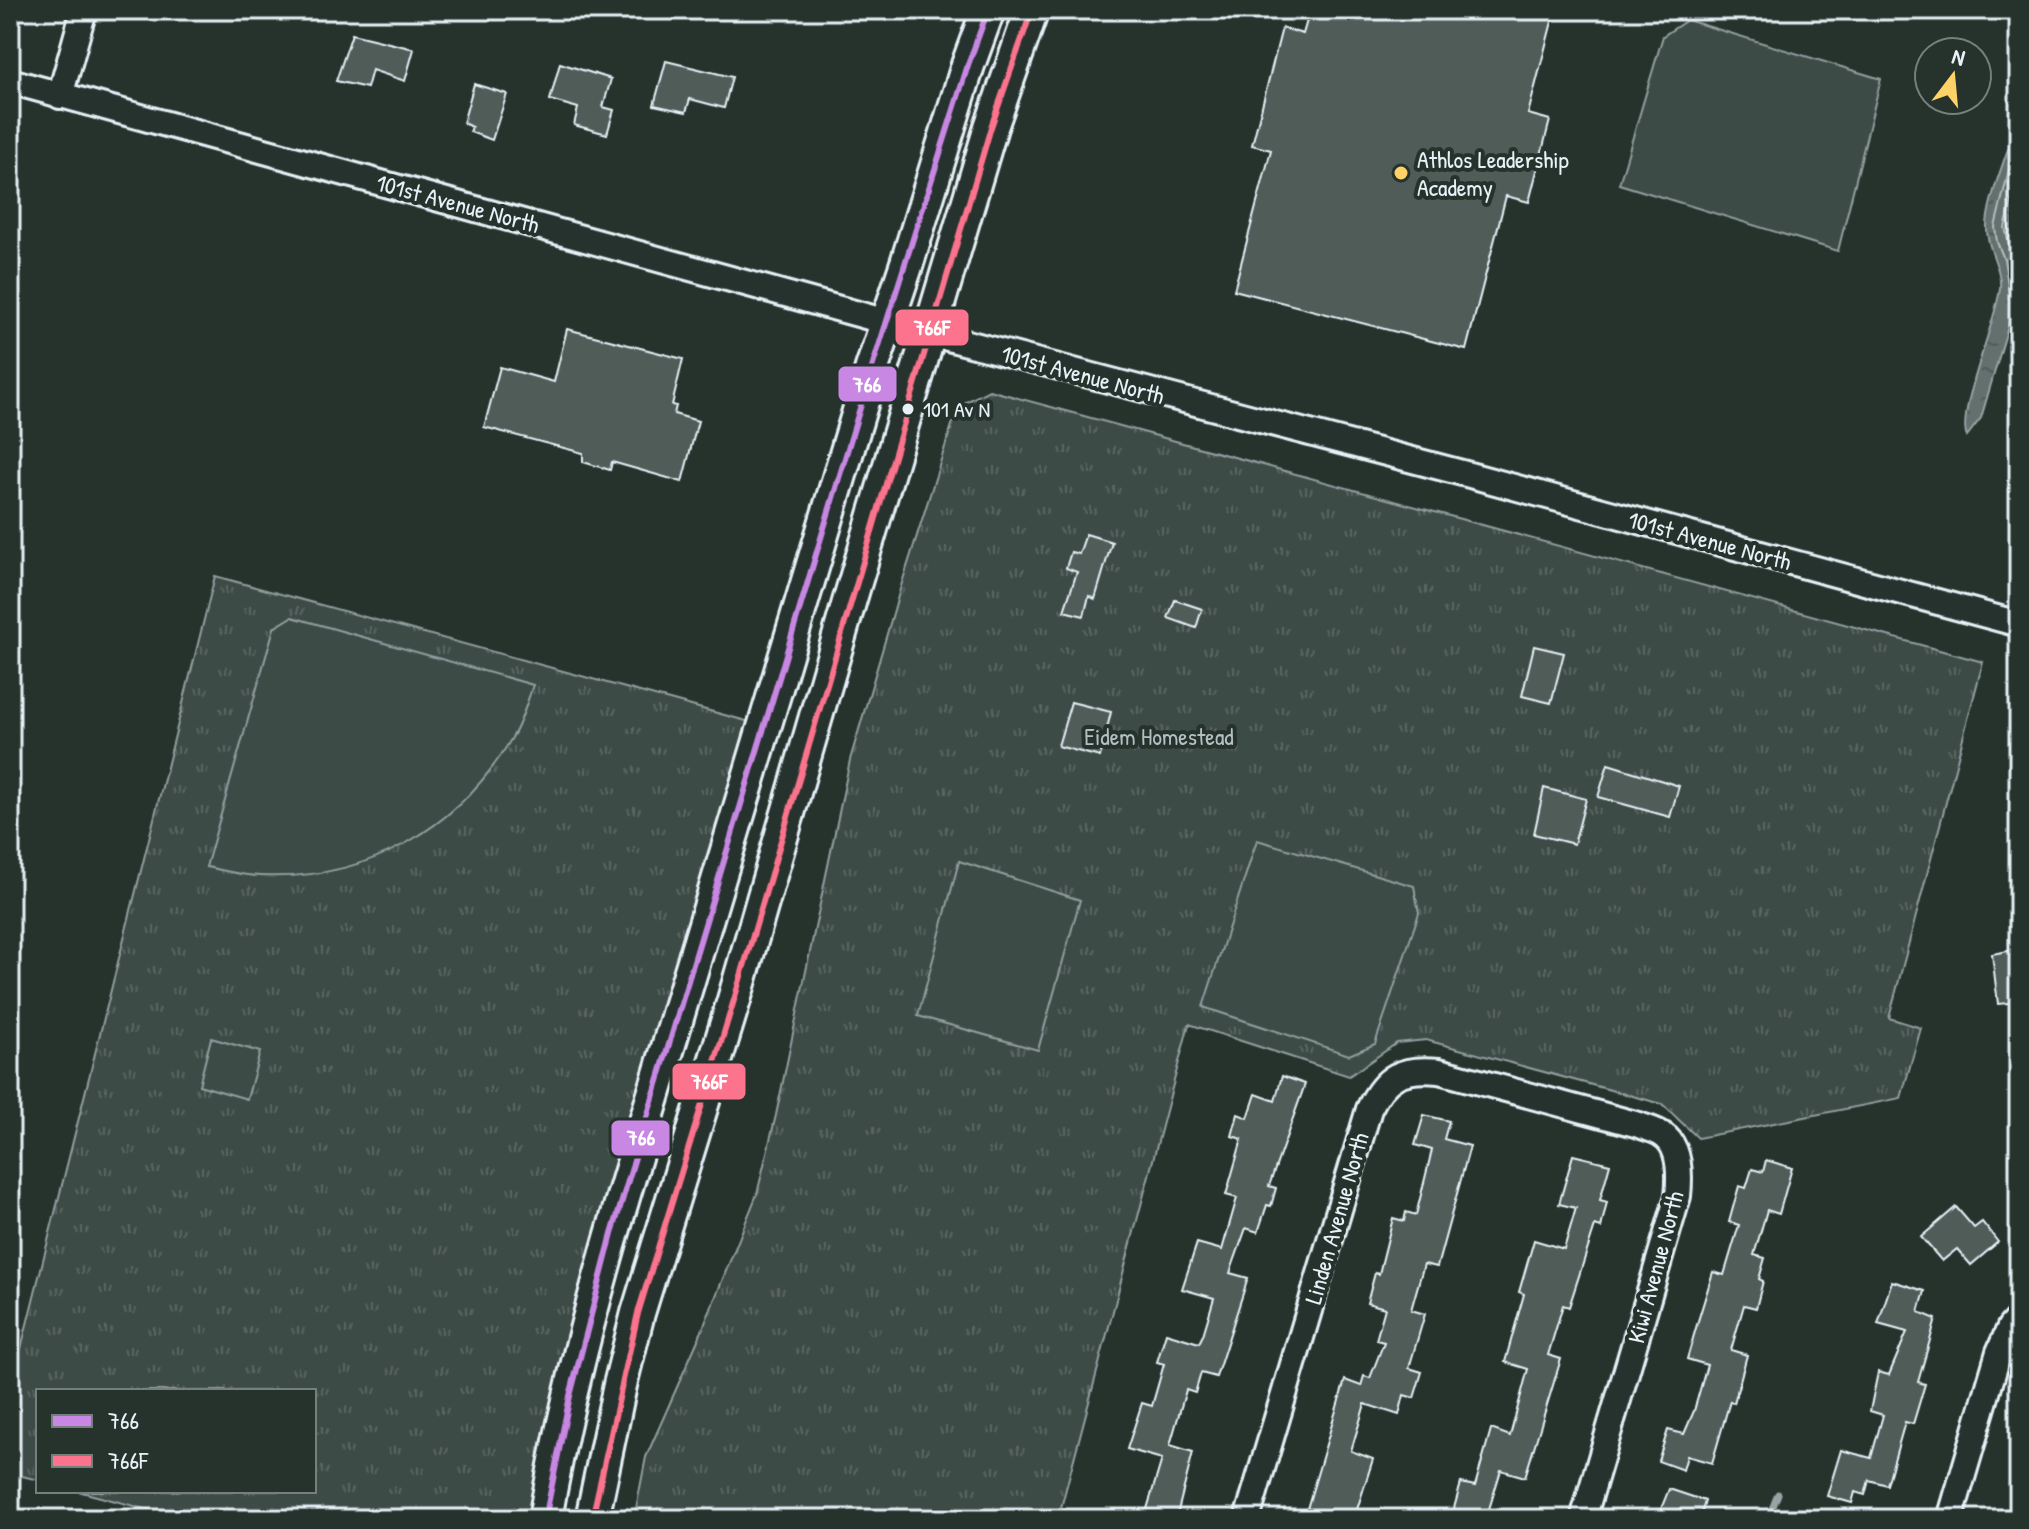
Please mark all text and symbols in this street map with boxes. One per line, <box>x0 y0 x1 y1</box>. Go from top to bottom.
north arrow <box>1913 36 1993 116</box>
text: N <box>1949 41 1969 73</box>
place label: Athlos Leadership Academy <box>1417 143 1569 203</box>
marker: Athlos Leadership Academy <box>1392 164 1410 182</box>
street label: 101st Avenue North <box>373 166 543 240</box>
line badge: 766F <box>894 308 970 347</box>
text: 766F <box>913 312 952 342</box>
street label: 101st Avenue North <box>998 337 1168 411</box>
line badge: 766 <box>837 365 898 403</box>
text: 766 <box>852 369 881 399</box>
place label: 101 Av N <box>923 394 990 424</box>
marker: 101 Av N <box>900 401 916 417</box>
street label: 101st Avenue North <box>1625 503 1795 577</box>
park label: Eidem Homestead <box>1084 720 1234 752</box>
line badge: 766F <box>671 1062 747 1101</box>
text: 766F <box>690 1066 729 1096</box>
line badge: 766 <box>610 1119 671 1157</box>
text: 766 <box>626 1122 655 1152</box>
street label: Linden Avenue North <box>1296 1129 1376 1307</box>
street label: Kiwi Avenue North <box>1619 1187 1691 1347</box>
legend <box>36 1389 316 1493</box>
text: 766 <box>108 1404 139 1436</box>
text: 766F <box>108 1444 149 1476</box>

